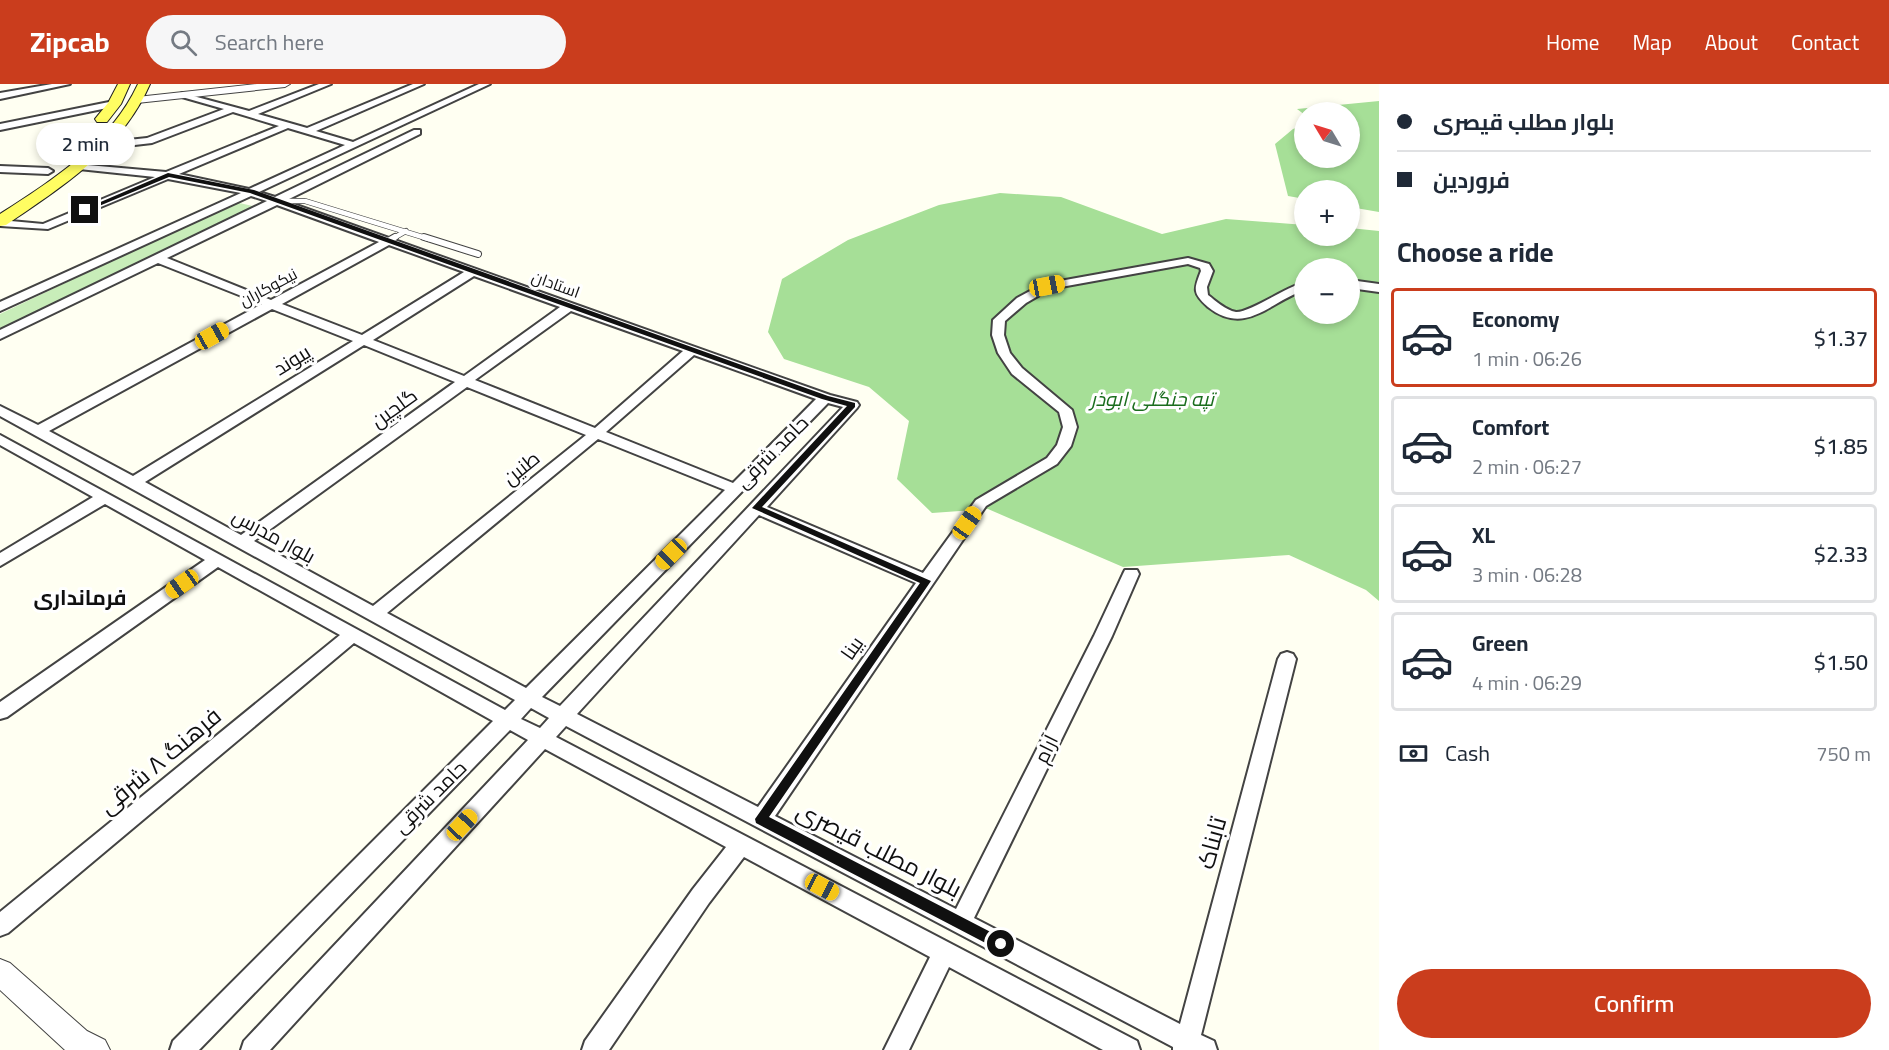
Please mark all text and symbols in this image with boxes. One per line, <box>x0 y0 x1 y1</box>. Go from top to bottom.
search box <box>146 15 566 69</box>
text: Zipcab <box>30 16 110 68</box>
text: Search here <box>215 21 324 63</box>
text: Home <box>1546 23 1599 62</box>
text: Map <box>1632 23 1672 62</box>
text: About <box>1705 23 1758 62</box>
text: Contact <box>1791 23 1859 62</box>
icon: search <box>167 26 200 59</box>
text: بلوار مطلب قیصری <box>1433 101 1614 143</box>
north arrow <box>1294 102 1360 168</box>
map controls <box>1294 102 1360 324</box>
callout: 2 min <box>36 123 134 165</box>
text: 2 min <box>62 125 109 162</box>
text: فروردین <box>1433 159 1510 201</box>
button: + <box>1294 180 1360 246</box>
route end <box>71 196 98 223</box>
text: Choose a ride <box>1397 227 1554 277</box>
button: − <box>1294 258 1360 324</box>
street label: نیکوکاران <box>233 259 303 315</box>
street label: استادان <box>528 261 584 307</box>
car <box>1028 274 1066 298</box>
text: Economy <box>1472 298 1559 340</box>
icon: car <box>1400 311 1454 365</box>
text: $1.37 <box>1814 317 1868 359</box>
car <box>192 319 232 353</box>
street label: پیوند <box>265 333 319 386</box>
text: 1 min · 06:26 <box>1472 340 1582 377</box>
street label: گلچین <box>362 377 425 438</box>
park label: تپه جنگلی ابوذر <box>1087 380 1218 417</box>
street label: حامد شرقی <box>726 406 818 498</box>
text: Comfort <box>1472 406 1549 448</box>
icon: car <box>1400 419 1454 473</box>
text: $1.85 <box>1814 425 1868 467</box>
street label: طنین <box>493 440 548 495</box>
text: 2 min · 06:27 <box>1472 448 1582 485</box>
street label: بلوار مدرس <box>225 497 323 574</box>
car <box>949 503 985 543</box>
text: XL <box>1472 514 1495 556</box>
icon: car <box>1400 527 1454 581</box>
text: $2.33 <box>1814 533 1868 575</box>
car <box>652 535 690 573</box>
text: 3 min · 06:28 <box>1472 556 1582 593</box>
car <box>162 566 202 602</box>
district label: فرمانداری <box>33 578 127 617</box>
text: Green <box>1472 622 1528 664</box>
street label: بینا <box>830 628 873 668</box>
icon: car <box>1400 635 1454 689</box>
text: $1.50 <box>1814 641 1868 683</box>
text: 4 min · 06:29 <box>1472 664 1582 701</box>
street label: فرهنگ ۸ شرقی <box>87 695 232 826</box>
street label: آرام <box>1023 727 1069 770</box>
text: Cash <box>1445 732 1490 774</box>
text: 750 m <box>1816 735 1871 772</box>
icon: cash <box>1397 737 1430 770</box>
street label: حامد شرقی <box>384 751 476 843</box>
street label: بلوار مطلب قیصری <box>788 788 970 911</box>
car <box>443 806 481 844</box>
street label: تابناک <box>1183 811 1240 874</box>
car <box>802 871 842 903</box>
route start <box>987 930 1014 957</box>
button: Confirm <box>1397 969 1871 1038</box>

